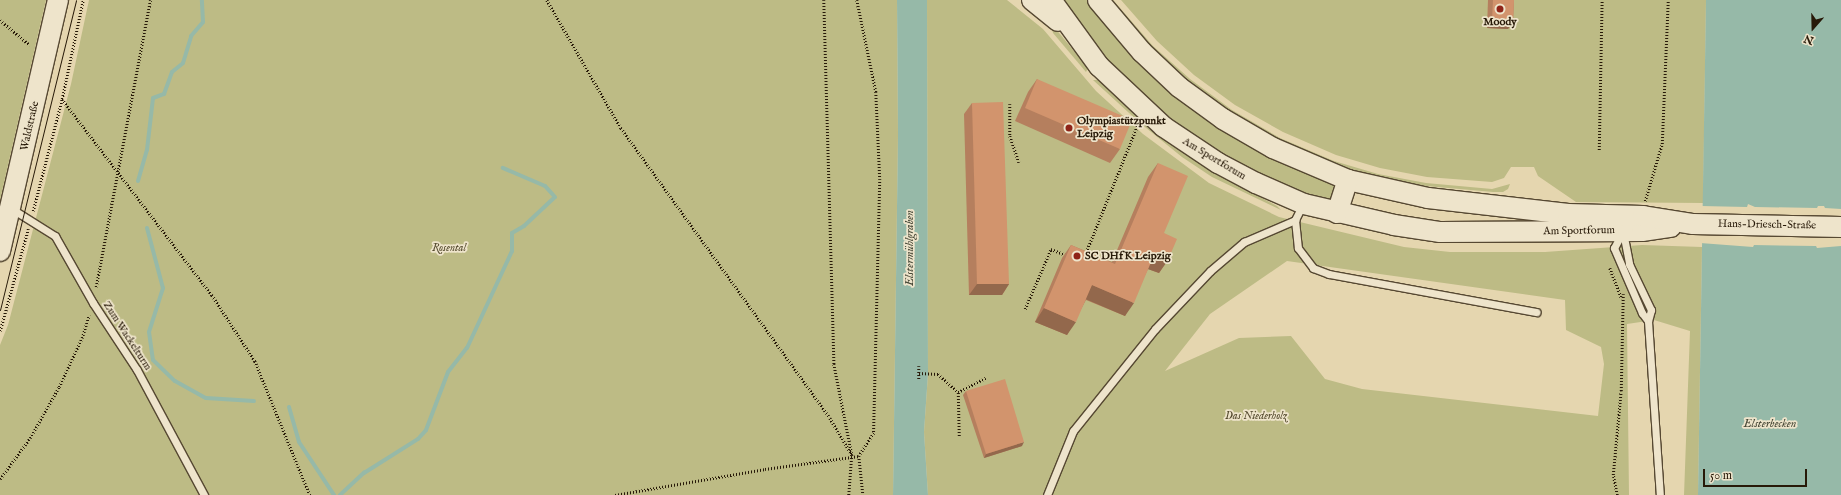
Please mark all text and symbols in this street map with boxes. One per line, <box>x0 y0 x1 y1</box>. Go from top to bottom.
marker: Moody <box>1495 4 1505 14</box>
north arrow <box>1793 8 1833 48</box>
place label: Moody <box>1483 15 1517 29</box>
text: N <box>1802 31 1816 47</box>
street label: Waldstraße <box>18 100 42 152</box>
place label: Olympiastützpunkt Leipzig <box>1077 115 1166 141</box>
marker: Olympiastützpunkt Leipzig <box>1064 123 1074 133</box>
street label: Am Sportforum <box>1180 135 1248 183</box>
water label: Elstermühlgraben <box>903 210 917 286</box>
street label: Hans-Driesch-Straße <box>1718 218 1816 232</box>
street label: Am Sportforum <box>1543 224 1615 238</box>
park label: Rosental <box>432 241 466 255</box>
place label: SC DHfK Leipzig <box>1085 249 1171 263</box>
marker: SC DHfK Leipzig <box>1072 251 1082 261</box>
street label: Zum Wackelturm <box>100 299 154 373</box>
park label: Das Niederholz <box>1225 409 1287 423</box>
water label: Elsterbecken <box>1744 417 1796 431</box>
scale bar <box>1705 461 1809 487</box>
text: 50 m <box>1710 468 1732 483</box>

